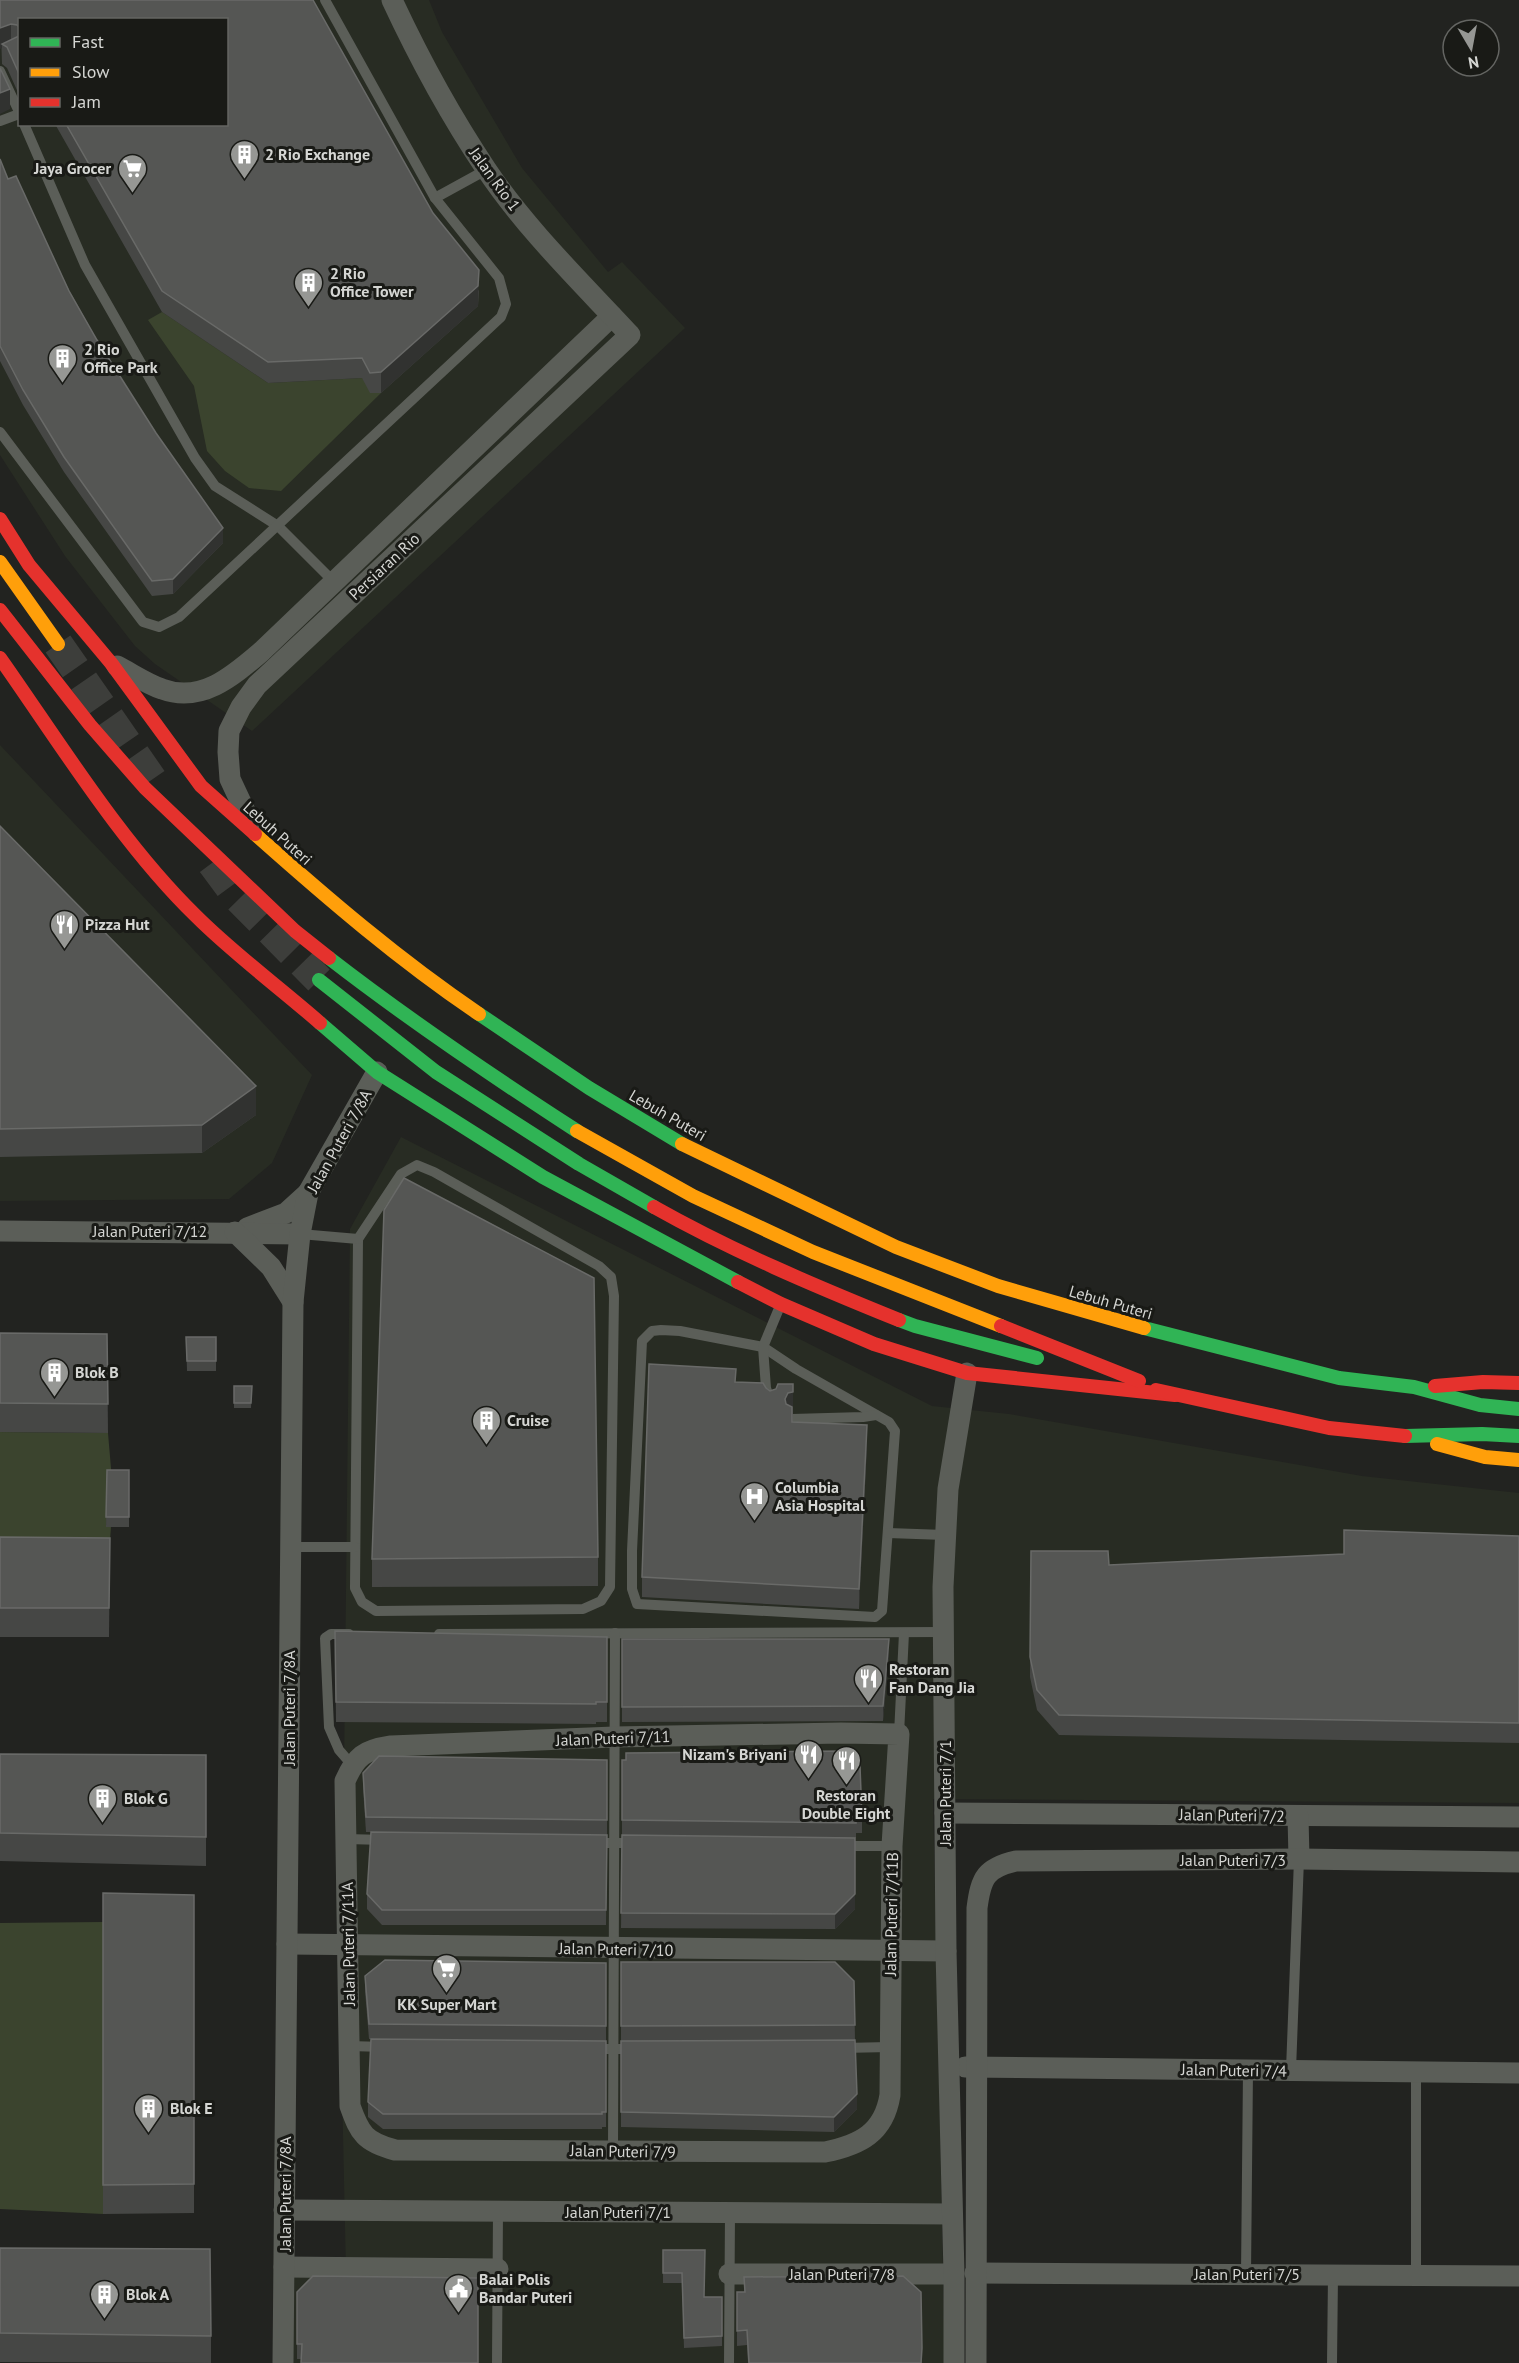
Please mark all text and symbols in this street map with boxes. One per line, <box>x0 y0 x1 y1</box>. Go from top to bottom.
legend <box>18 18 228 126</box>
north arrow <box>1441 18 1501 78</box>
text: Fast <box>72 30 104 53</box>
text: N <box>1467 52 1481 74</box>
text: Slow <box>72 60 110 83</box>
text: Jam <box>71 90 101 113</box>
building icon: 2 Rio Exchange <box>228 138 260 180</box>
street label: Jalan Rio 1 <box>465 143 525 215</box>
place label: 2 Rio Exchange <box>265 144 370 164</box>
supermarket icon: Jaya Grocer <box>116 152 148 194</box>
place label: Jaya Grocer <box>33 158 111 178</box>
place label: 2 Rio Office Tower <box>330 263 414 301</box>
building icon: 2 Rio Office Tower <box>293 266 325 308</box>
place label: 2 Rio Office Park <box>84 339 158 377</box>
building icon: 2 Rio Office Park <box>47 342 79 384</box>
street label: Persiaran Rio <box>344 528 424 604</box>
street label: Lebuh Puteri <box>239 797 317 869</box>
restaurant icon: Pizza Hut <box>48 908 80 950</box>
place label: Pizza Hut <box>85 914 150 934</box>
street label: Jalan Puteri 7/8A <box>302 1085 376 1197</box>
street label: Lebuh Puteri <box>626 1085 710 1145</box>
street label: Jalan Puteri 7/12 <box>92 1221 207 1241</box>
street label: Lebuh Puteri <box>1067 1281 1155 1323</box>
building icon: Blok B <box>38 1356 70 1398</box>
place label: Blok B <box>75 1362 119 1382</box>
building icon: Cruise <box>470 1404 502 1446</box>
place label: Cruise <box>507 1410 549 1430</box>
place label: Columbia Asia Hospital <box>775 1477 865 1515</box>
hospital icon: Columbia Asia Hospital <box>738 1480 770 1522</box>
street label: Jalan Puteri 7/8A <box>279 1650 299 1767</box>
place label: Restoran Fan Dang Jia <box>889 1659 975 1697</box>
restaurant icon: Restoran Fan Dang Jia <box>852 1662 884 1704</box>
street label: Jalan Puteri 7/11 <box>554 1726 671 1750</box>
restaurant icon: Nizam's Briyani <box>792 1738 824 1780</box>
street label: Jalan Puteri 7/1 <box>935 1740 955 1847</box>
place label: Nizam's Briyani <box>682 1744 787 1764</box>
restaurant icon: Restoran Double Eight <box>830 1744 862 1786</box>
building icon: Blok G <box>87 1782 119 1824</box>
place label: Restoran Double Eight <box>802 1785 891 1823</box>
place label: Blok G <box>124 1788 168 1808</box>
street label: Jalan Puteri 7/2 <box>1178 1804 1285 1826</box>
street label: Jalan Puteri 7/3 <box>1179 1850 1286 1870</box>
street label: Jalan Puteri 7/11B <box>880 1852 902 1977</box>
street label: Jalan Puteri 7/11A <box>337 1881 359 2007</box>
street label: Jalan Puteri 7/10 <box>558 1938 674 1960</box>
supermarket icon: KK Super Mart <box>431 1952 463 1994</box>
place label: KK Super Mart <box>397 1994 497 2014</box>
street label: Jalan Puteri 7/4 <box>1180 2059 1287 2081</box>
building icon: Blok E <box>133 2092 165 2134</box>
place label: Blok E <box>170 2098 213 2118</box>
street label: Jalan Puteri 7/8A <box>275 2136 295 2253</box>
street label: Jalan Puteri 7/9 <box>569 2140 676 2162</box>
street label: Jalan Puteri 7/1 <box>564 2202 671 2222</box>
street label: Jalan Puteri 7/8 <box>788 2264 895 2284</box>
street label: Jalan Puteri 7/5 <box>1193 2264 1300 2284</box>
place label: Balai Polis Bandar Puteri <box>479 2269 572 2307</box>
public building icon: Balai Polis Bandar Puteri <box>442 2272 474 2314</box>
building icon: Blok A <box>89 2278 121 2320</box>
place label: Blok A <box>126 2284 170 2304</box>

